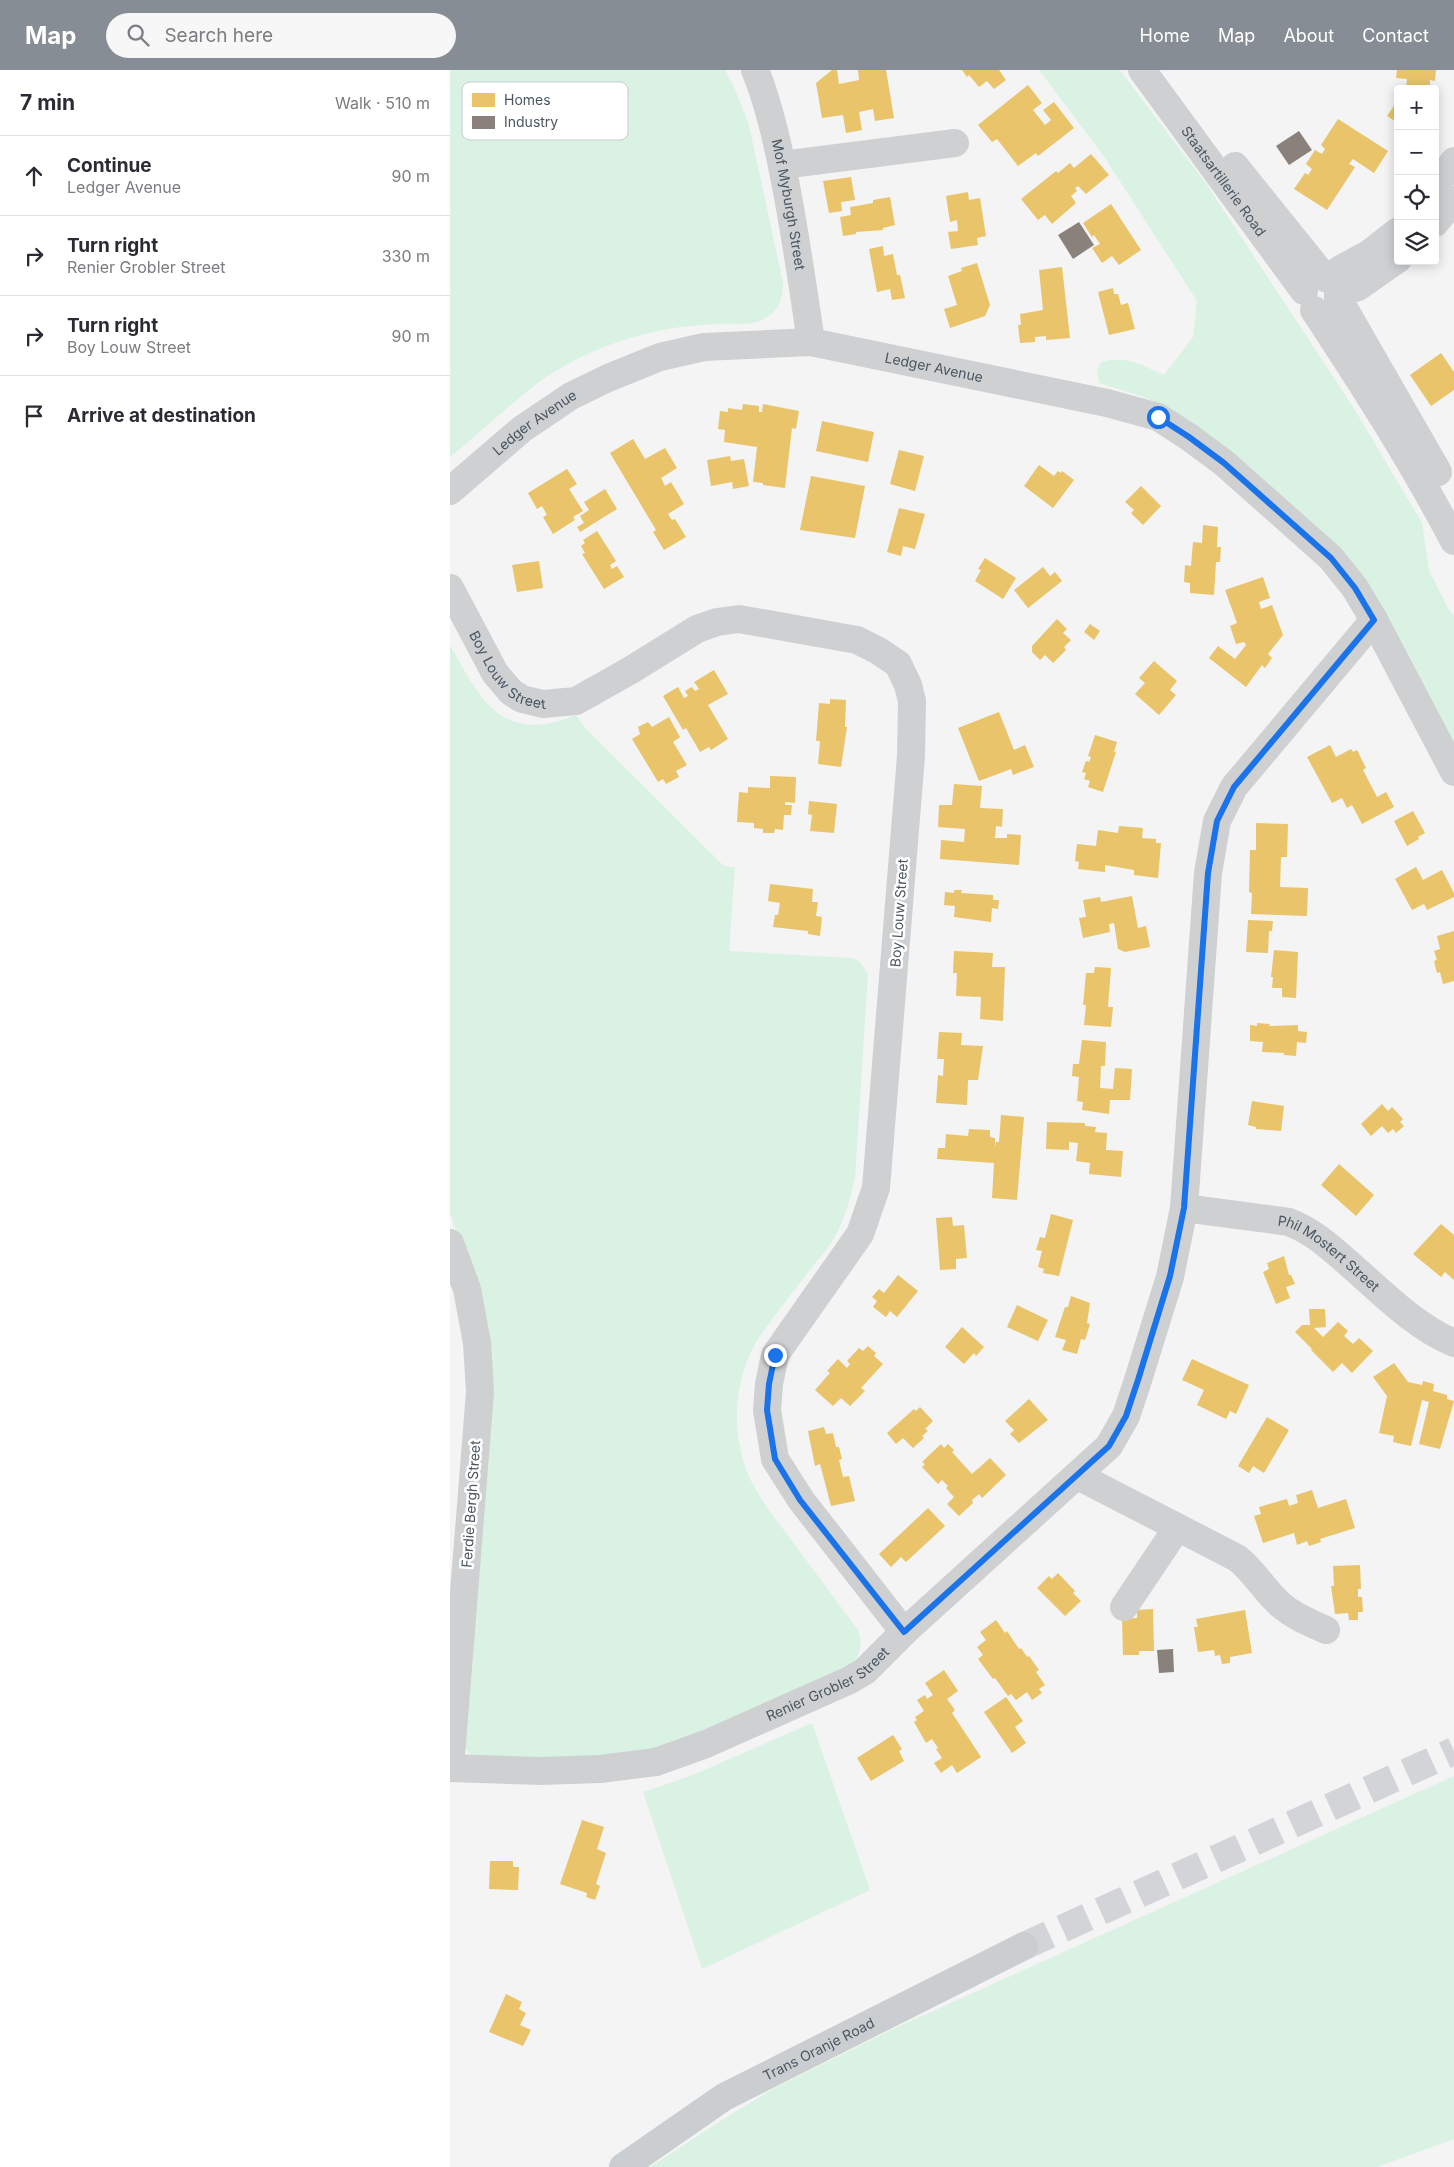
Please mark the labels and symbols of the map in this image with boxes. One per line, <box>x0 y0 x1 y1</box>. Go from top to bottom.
legend <box>462 82 628 140</box>
text: Homes <box>504 91 551 108</box>
text: Industry <box>504 113 558 130</box>
street label: Staatsartillerie Road <box>1178 123 1270 239</box>
street label: Mof Myburgh Street <box>768 137 809 272</box>
street label: Ledger Avenue <box>883 348 985 385</box>
street label: Ledger Avenue <box>489 386 579 459</box>
route start <box>1147 406 1170 429</box>
street label: Boy Louw Street <box>466 628 547 712</box>
street label: Boy Louw Street <box>886 858 911 968</box>
street label: Phil Mostert Street <box>1277 1212 1384 1295</box>
route end <box>764 1344 787 1367</box>
street label: Ferdie Bergh Street <box>458 1439 483 1568</box>
street label: Renier Grobler Street <box>763 1643 892 1724</box>
street label: Trans Oranje Road <box>760 2014 877 2084</box>

